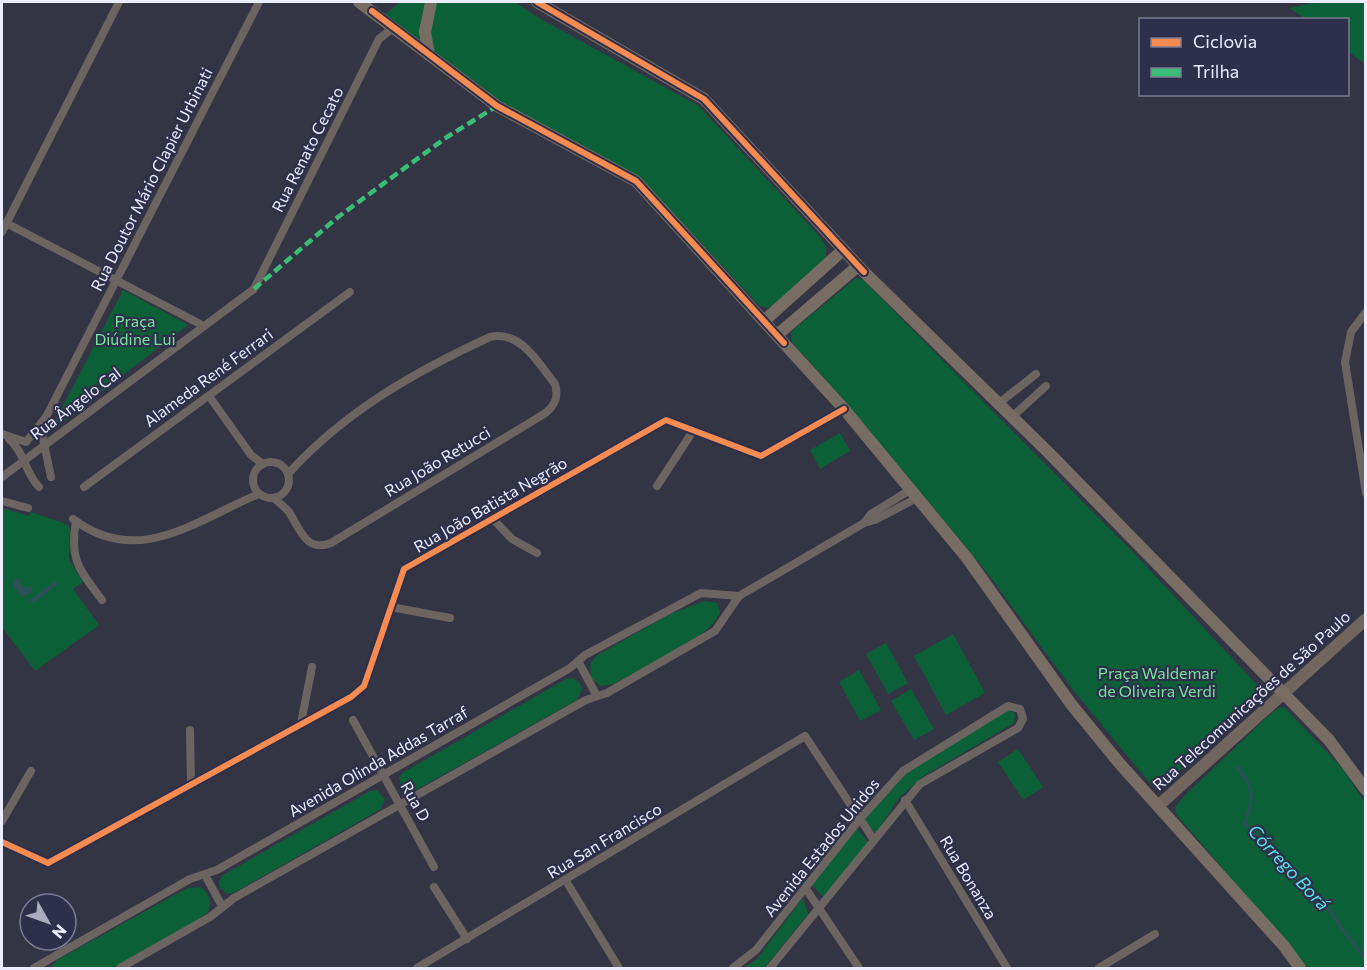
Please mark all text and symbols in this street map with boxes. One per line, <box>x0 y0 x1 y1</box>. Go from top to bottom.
legend <box>1139 18 1349 96</box>
text: Ciclovia <box>1193 30 1257 52</box>
text: Trilha <box>1193 60 1239 82</box>
street label: Rua Doutor Mário Clapier Urbinati <box>86 64 216 294</box>
street label: Rua Renato Cecato <box>267 83 347 215</box>
park label: Praça Diúdine Lui <box>94 311 176 348</box>
street label: Alameda René Ferrari <box>140 324 276 430</box>
street label: Rua Ângelo Cal <box>26 363 124 443</box>
street label: Rua João Retucci <box>381 422 493 500</box>
street label: Rua João Batista Negrão <box>410 452 570 556</box>
street label: Rua Telecomunicações de São Paulo <box>1148 606 1354 794</box>
park label: Praça Waldemar de Oliveira Verdi <box>1098 663 1217 700</box>
street label: Avenida Olinda Addas Tarraf <box>285 701 472 820</box>
street label: Avenida Estados Unidos <box>759 774 883 920</box>
street label: Rua D <box>397 778 435 824</box>
street label: Rua San Francisco <box>543 798 665 882</box>
water label: Córrego Borá <box>1244 820 1335 915</box>
street label: Rua Bonanza <box>937 832 1001 922</box>
north arrow <box>18 892 78 952</box>
text: N <box>49 921 71 943</box>

